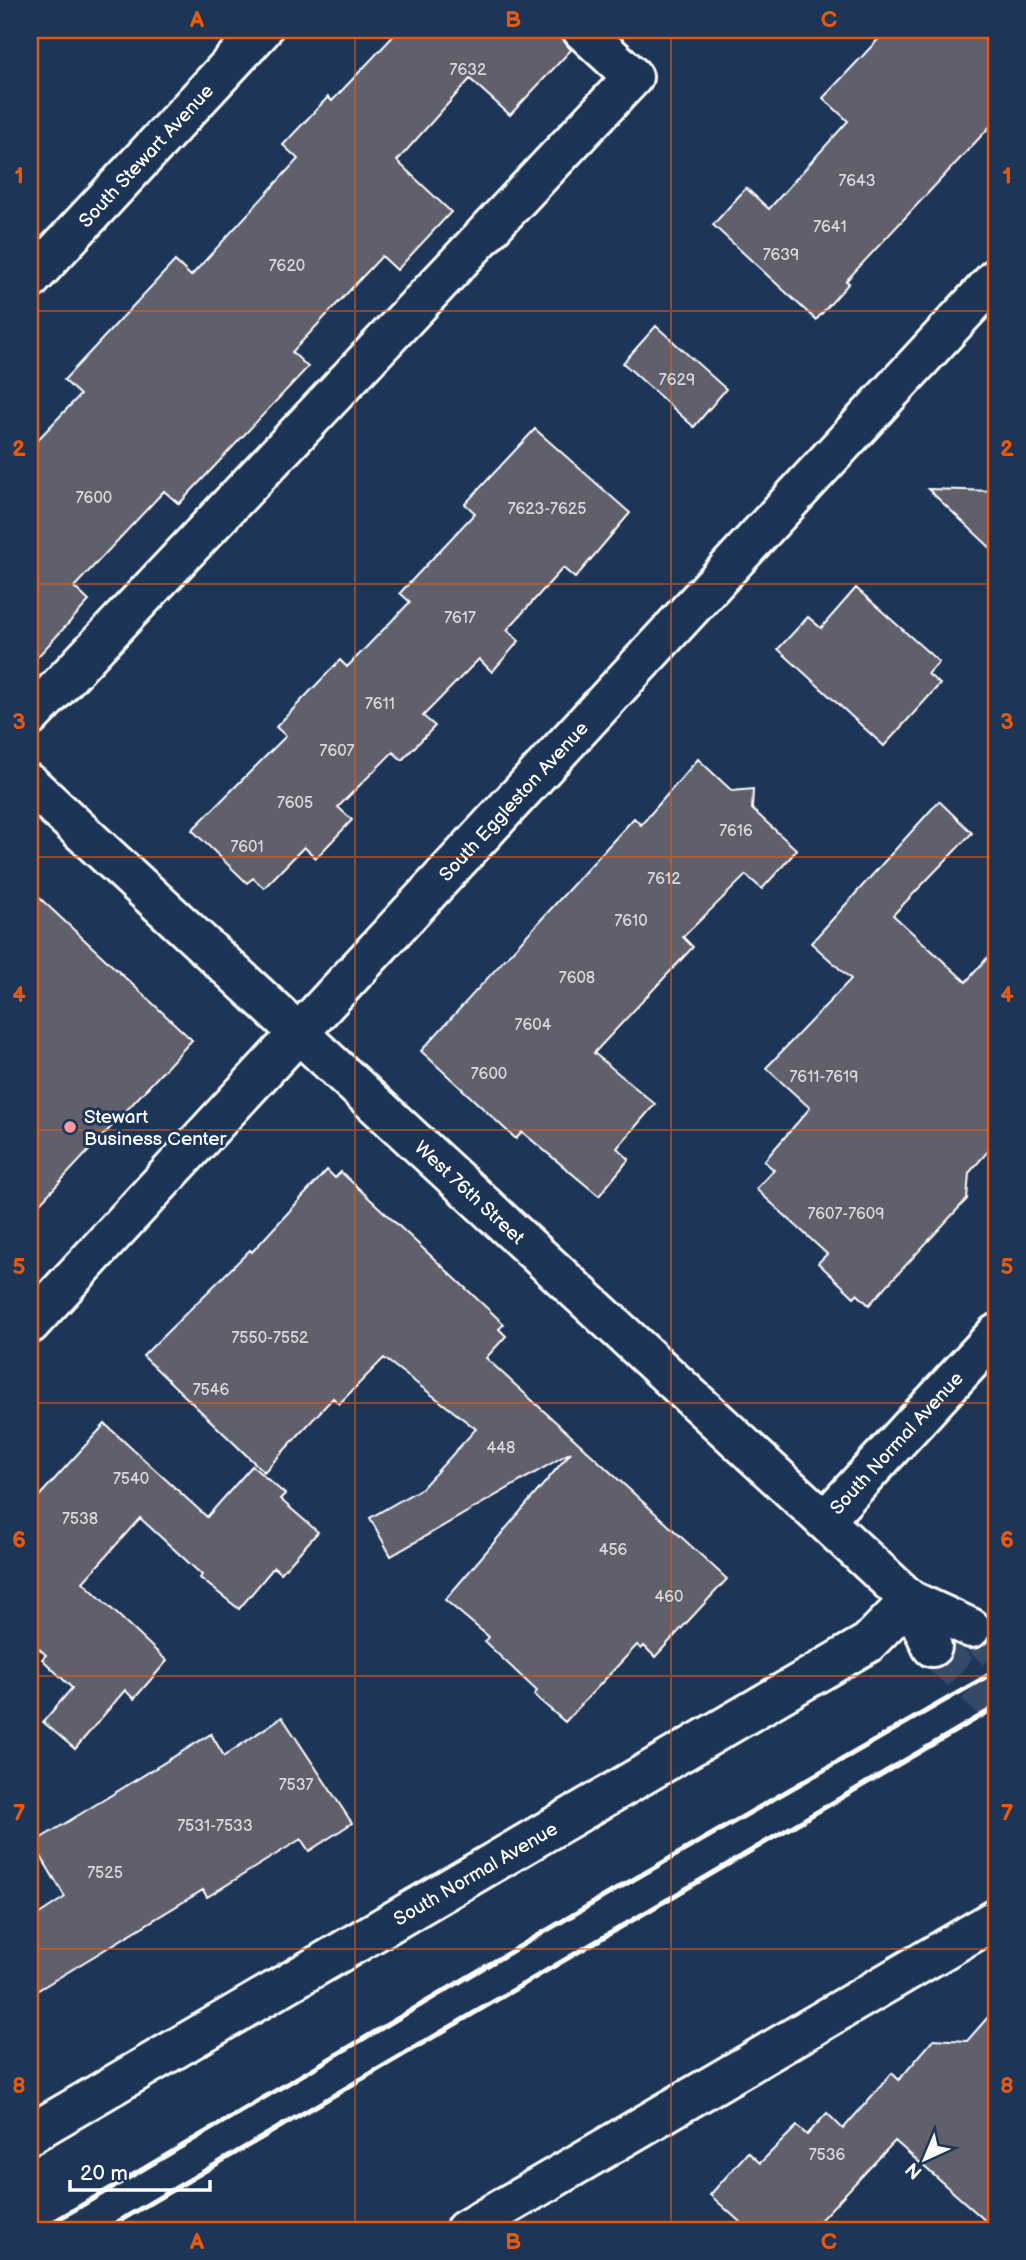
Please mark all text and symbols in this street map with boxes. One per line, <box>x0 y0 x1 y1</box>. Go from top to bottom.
text: A <box>189 6 205 34</box>
text: B <box>505 6 521 34</box>
text: C <box>821 6 837 34</box>
house number: 7632 <box>450 61 487 80</box>
street label: South Stewart Avenue <box>75 80 219 233</box>
text: 1 <box>14 162 24 190</box>
text: 1 <box>1002 162 1012 190</box>
house number: 7643 <box>838 172 876 191</box>
house number: 7641 <box>813 218 847 237</box>
house number: 7639 <box>763 246 799 265</box>
house number: 7620 <box>269 257 305 276</box>
house number: 7629 <box>659 371 695 390</box>
text: 2 <box>12 435 26 463</box>
text: 2 <box>1000 435 1014 463</box>
house number: 7600 <box>76 489 112 508</box>
house number: 7623-7625 <box>508 500 586 519</box>
house number: 7617 <box>444 609 476 628</box>
house number: 7611 <box>365 695 395 714</box>
text: 3 <box>12 708 26 736</box>
text: 3 <box>1000 708 1014 736</box>
street label: South Eggleston Avenue <box>435 717 594 887</box>
house number: 7607 <box>320 742 355 761</box>
house number: 7605 <box>277 794 313 813</box>
house number: 7616 <box>719 822 753 841</box>
house number: 7601 <box>230 838 264 857</box>
house number: 7612 <box>647 870 681 889</box>
house number: 7610 <box>614 912 648 931</box>
house number: 7608 <box>559 969 595 988</box>
text: 4 <box>12 981 26 1009</box>
text: 4 <box>1000 981 1014 1009</box>
house number: 7604 <box>515 1016 552 1035</box>
house number: 7600 <box>471 1065 507 1084</box>
house number: 7611-7619 <box>790 1068 858 1087</box>
place label: Stewart Business Center <box>84 1106 227 1151</box>
marker: Stewart Business Center <box>62 1119 78 1135</box>
street label: West 76th Street <box>409 1136 529 1250</box>
house number: 7607-7609 <box>807 1205 885 1224</box>
text: 5 <box>12 1253 26 1281</box>
text: 5 <box>1000 1253 1014 1281</box>
house number: 7550-7552 <box>231 1329 309 1348</box>
street label: South Normal Avenue <box>826 1368 969 1520</box>
house number: 7546 <box>193 1381 230 1400</box>
house number: 448 <box>487 1439 515 1458</box>
house number: 7540 <box>113 1470 149 1489</box>
house number: 7538 <box>62 1510 98 1529</box>
text: 6 <box>12 1526 26 1554</box>
text: 6 <box>1000 1526 1014 1554</box>
house number: 456 <box>599 1541 628 1560</box>
house number: 460 <box>655 1588 683 1607</box>
house number: 7537 <box>279 1776 313 1795</box>
text: 7 <box>13 1799 26 1827</box>
text: 7 <box>1001 1799 1014 1827</box>
house number: 7531-7533 <box>177 1817 253 1836</box>
street label: South Normal Avenue <box>390 1818 562 1931</box>
house number: 7525 <box>87 1864 123 1883</box>
text: 8 <box>12 2072 26 2100</box>
text: 8 <box>1000 2072 1014 2100</box>
north arrow <box>890 2124 960 2194</box>
house number: 7536 <box>809 2146 846 2165</box>
scale bar <box>70 2148 210 2192</box>
text: N <box>901 2157 927 2183</box>
text: 20 m <box>80 2161 128 2186</box>
text: A <box>189 2228 205 2256</box>
text: B <box>505 2228 521 2256</box>
text: C <box>821 2228 837 2256</box>

